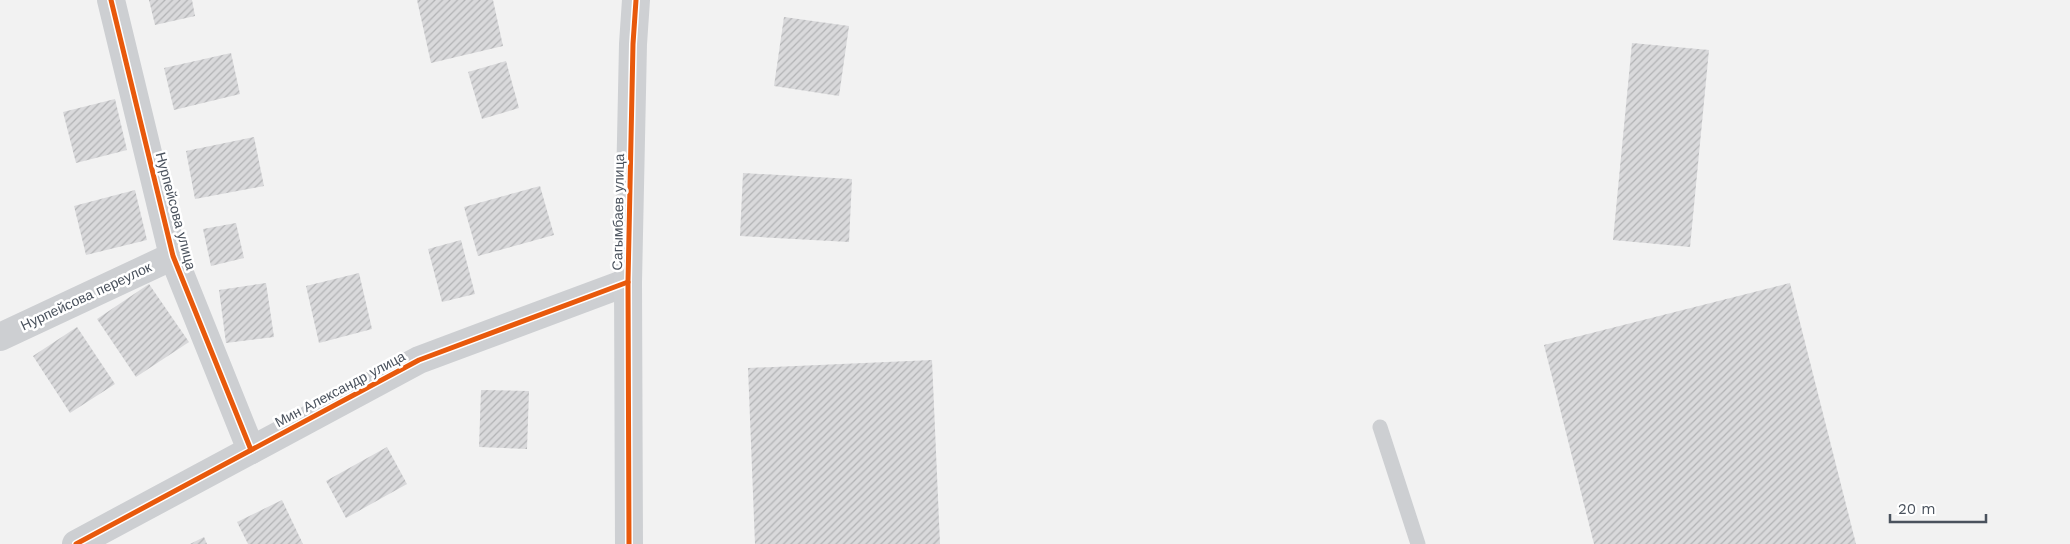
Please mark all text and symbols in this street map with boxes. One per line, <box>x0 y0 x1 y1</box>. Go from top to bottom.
street label: Нурпейсова улица <box>153 150 199 272</box>
street label: Сагымбаев улица <box>609 153 627 270</box>
street label: Нурпейсова переулок <box>18 258 155 333</box>
street label: Мин Александр улица <box>272 348 408 430</box>
scale bar <box>1890 492 1986 524</box>
text: 20 m <box>1898 500 1936 518</box>

